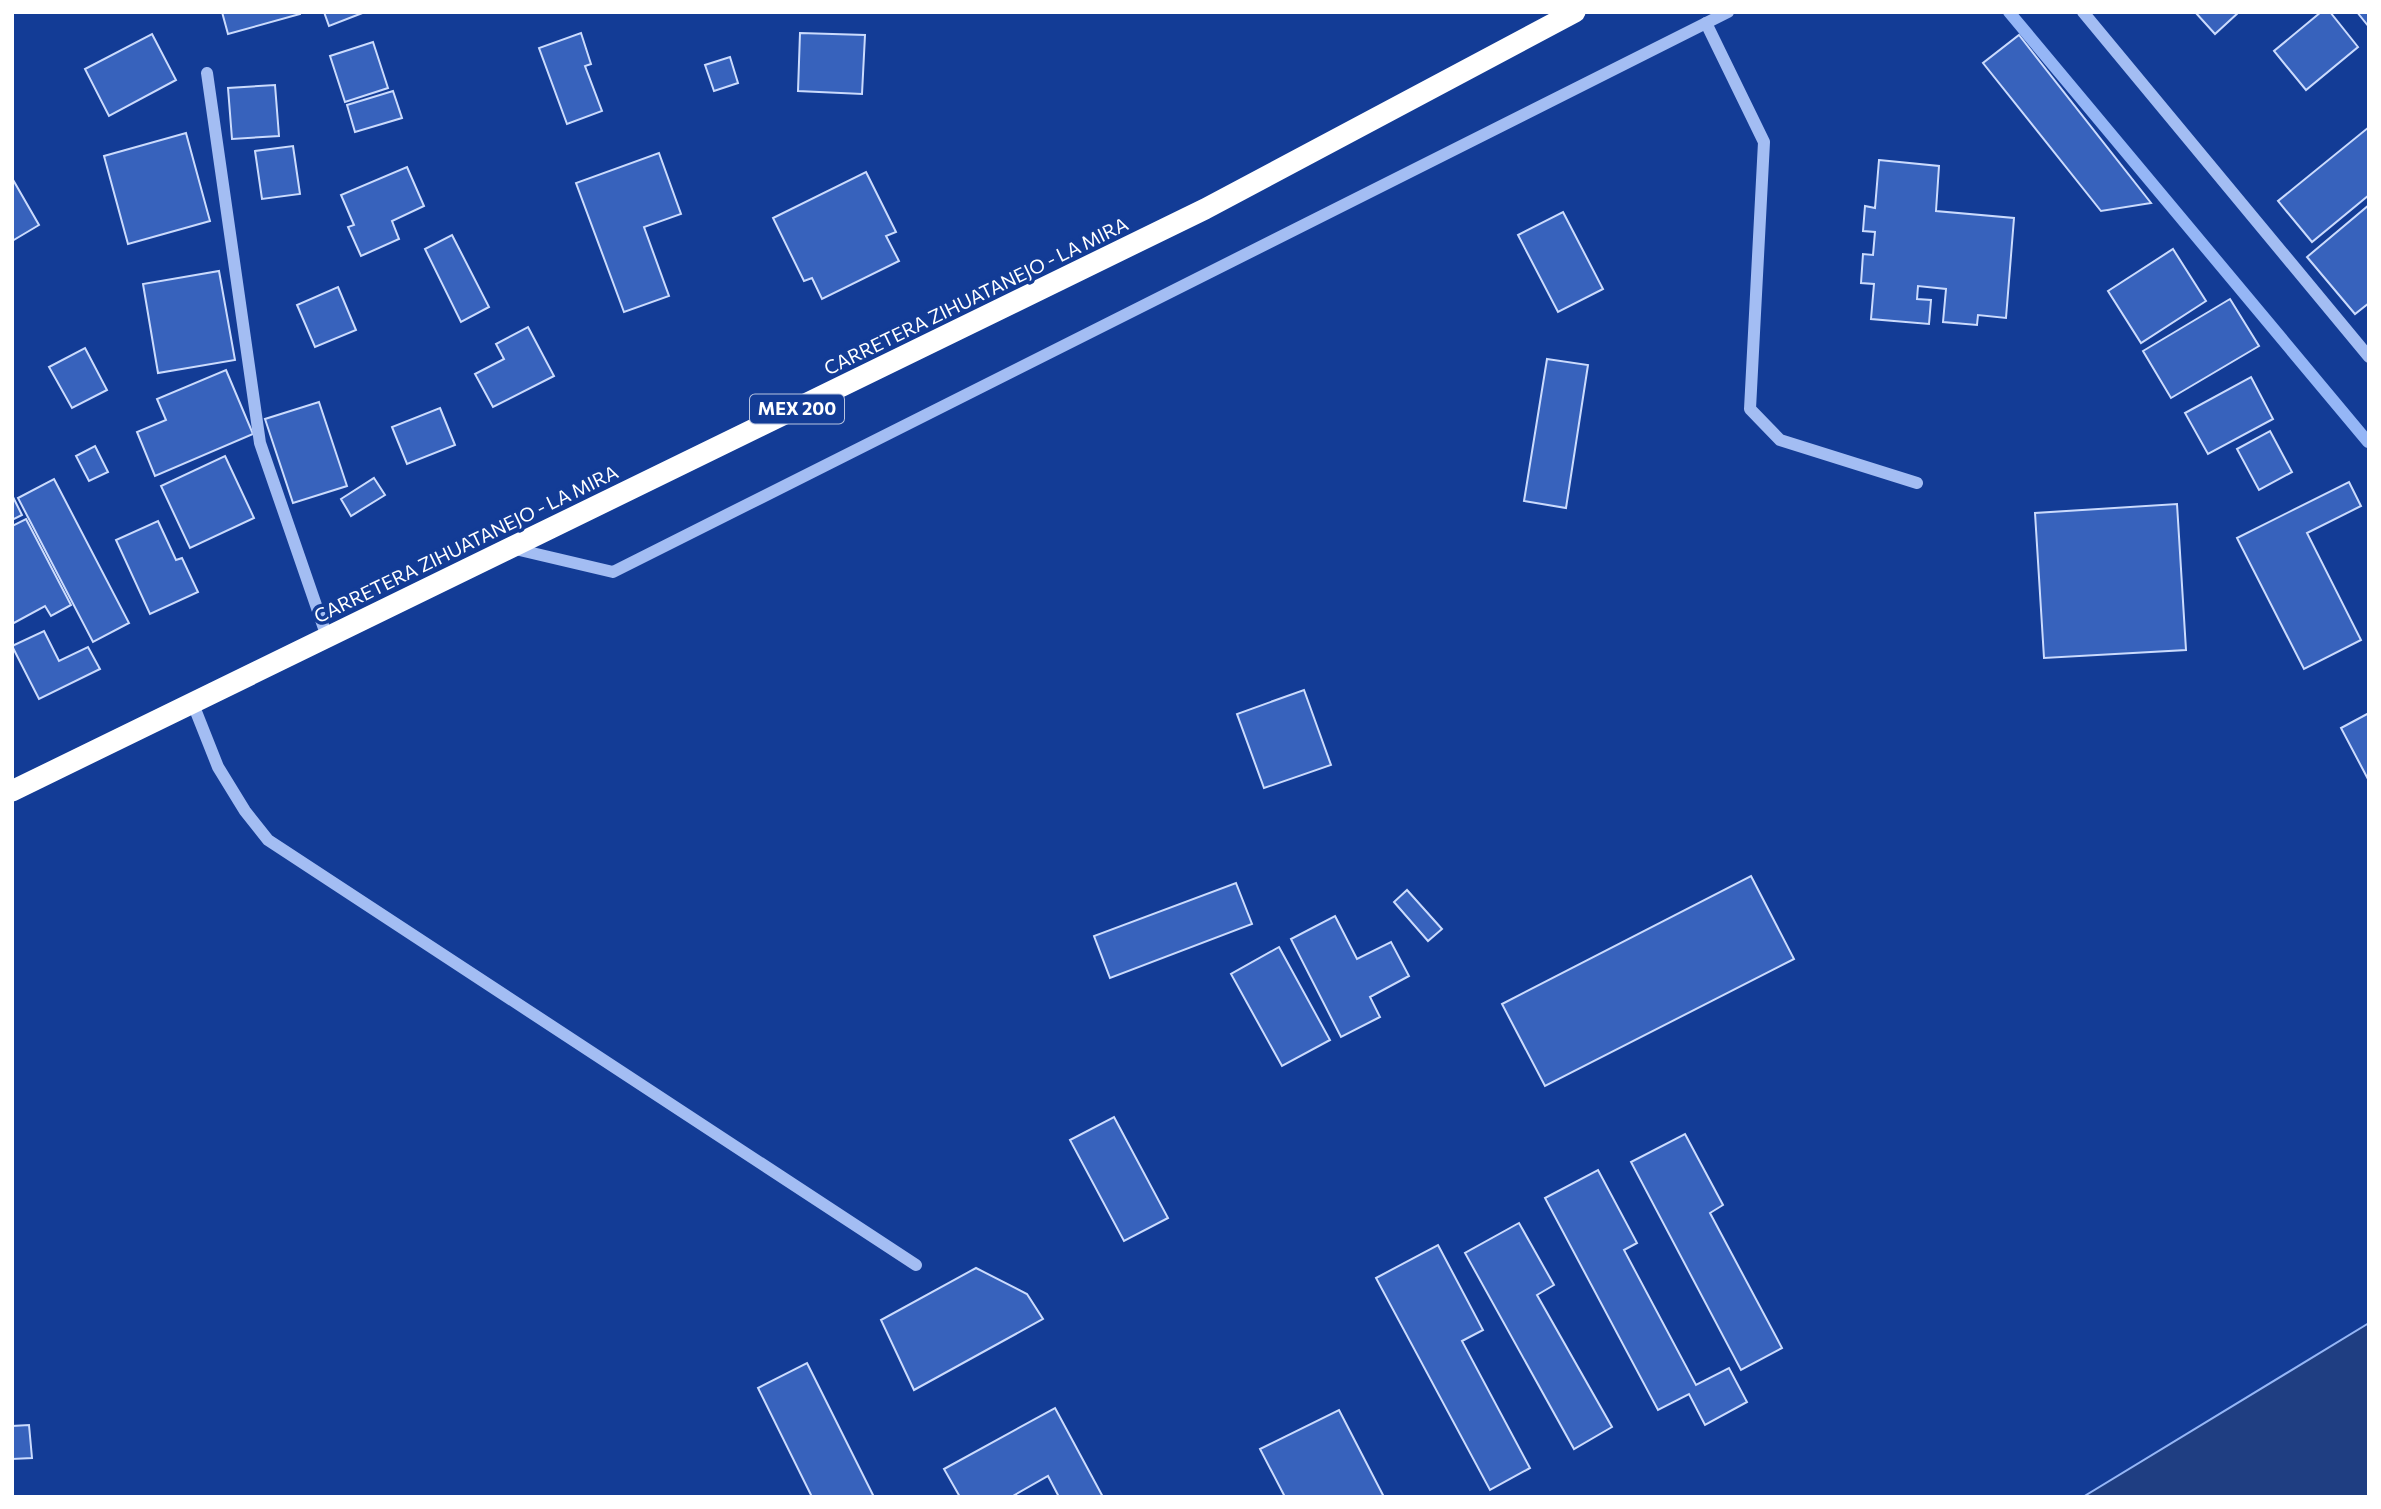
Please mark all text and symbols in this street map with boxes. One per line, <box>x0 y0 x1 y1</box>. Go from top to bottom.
street label: CARRETERA ZIHUATANEJO - LA MIRA <box>820 212 1132 379</box>
road number: MEX 200 <box>750 394 844 424</box>
street label: CARRETERA ZIHUATANEJO - LA MIRA <box>310 460 622 627</box>

